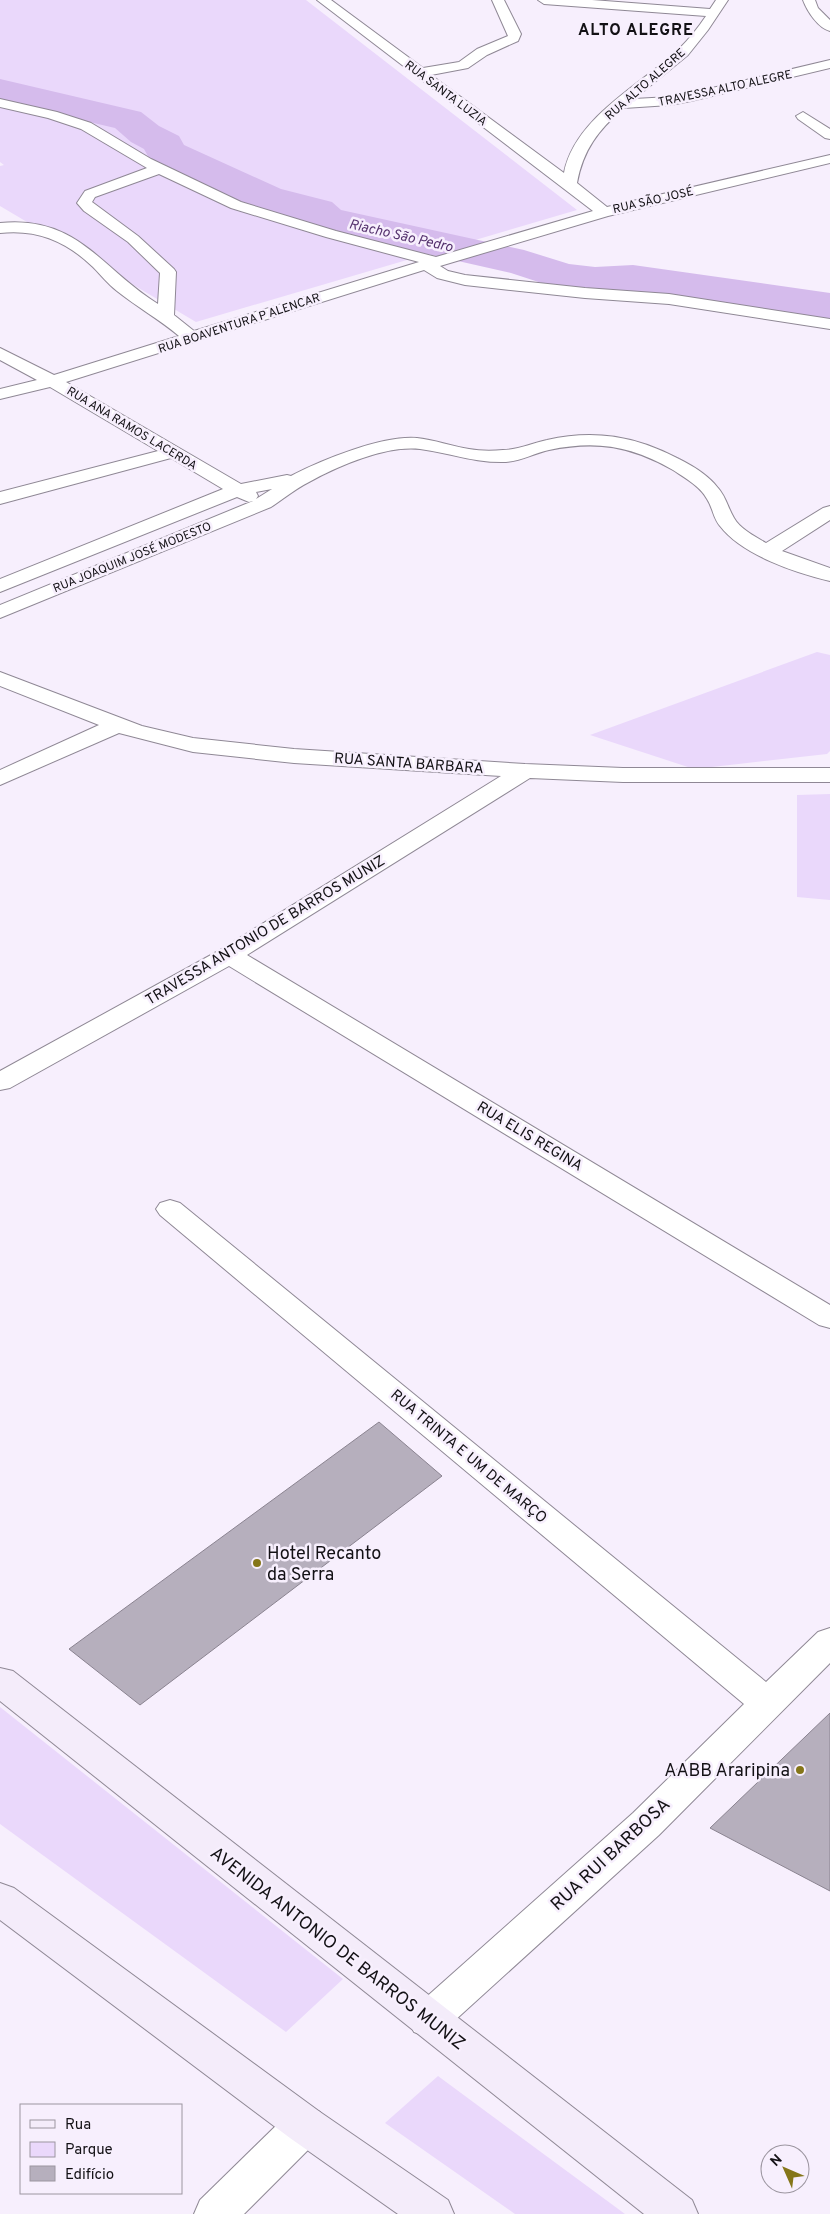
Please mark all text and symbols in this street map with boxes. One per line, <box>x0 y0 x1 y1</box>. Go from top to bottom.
district label: ALTO ALEGRE <box>578 21 694 41</box>
street label: RUA ALTO ALEGRE <box>602 45 689 124</box>
street label: RUA SANTA LUZIA <box>401 58 490 130</box>
street label: TRAVESSA ALTO ALEGRE <box>657 67 794 111</box>
street label: RUA SÃO JOSÉ <box>611 184 695 218</box>
water label: Riacho São Pedro <box>347 216 455 257</box>
street label: RUA BOAVENTURA P ALENCAR <box>156 290 322 358</box>
street label: RUA ANA RAMOS LACERDA <box>63 384 200 474</box>
street label: RUA JOAQUIM JOSÉ MODESTO <box>51 519 214 597</box>
street label: RUA SANTA BARBARA <box>333 750 484 779</box>
street label: TRAVESSA ANTONIO DE BARROS MUNIZ <box>143 852 389 1010</box>
street label: RUA ELIS REGINA <box>473 1098 586 1176</box>
street label: RUA TRINTA E UM DE MARÇO <box>386 1386 550 1528</box>
place label: Hotel Recanto da Serra <box>267 1543 381 1587</box>
marker: Hotel Recanto da Serra <box>251 1557 263 1569</box>
place label: AABB Araripina <box>664 1760 790 1783</box>
marker: AABB Araripina <box>794 1764 806 1776</box>
street label: RUA RUI BARBOSA <box>546 1794 676 1916</box>
street label: AVENIDA ANTONIO DE BARROS MUNIZ <box>205 1842 469 2056</box>
legend <box>20 2104 182 2194</box>
text: Rua <box>65 2116 91 2135</box>
text: Parque <box>65 2141 113 2160</box>
north arrow <box>760 2144 810 2194</box>
text: N <box>767 2151 786 2170</box>
text: Edifício <box>65 2166 114 2185</box>

